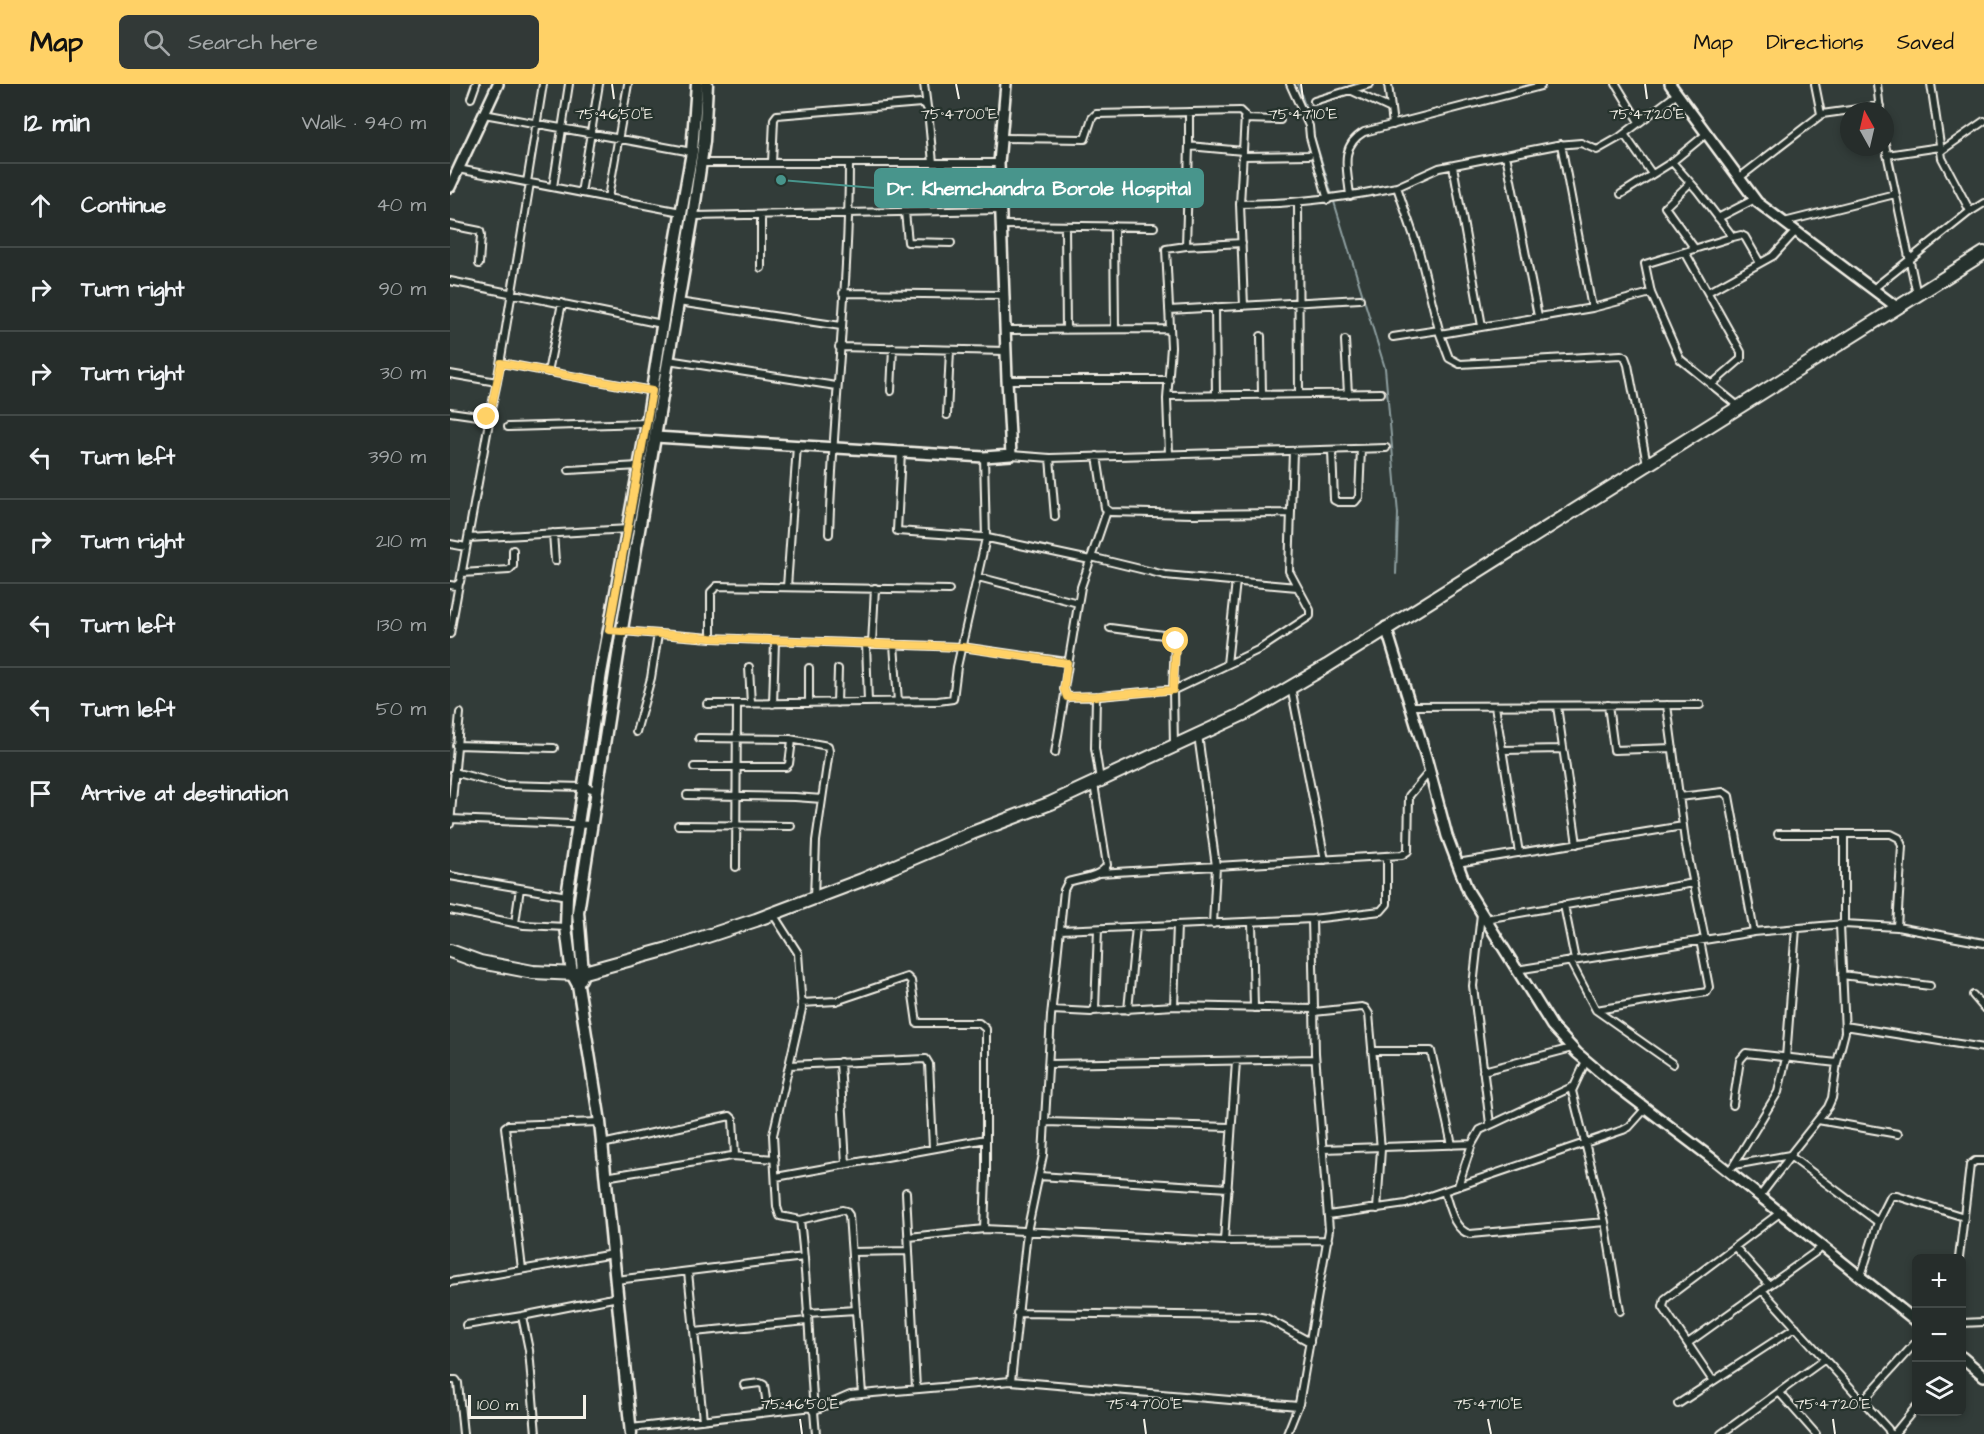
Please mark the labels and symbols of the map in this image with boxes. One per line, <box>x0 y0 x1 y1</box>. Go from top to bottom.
north arrow <box>1840 102 1894 156</box>
text: 75°46'50"E <box>575 104 653 125</box>
text: 75°47'00"E <box>921 104 997 125</box>
text: 75°47'10"E <box>1269 104 1338 125</box>
text: 75°47'20"E <box>1609 104 1685 125</box>
callout: Dr. Khemchandra Borole Hospital <box>875 169 1203 207</box>
text: Dr. Khemchandra Borole Hospital <box>887 175 1191 203</box>
route end <box>473 403 499 429</box>
route start <box>1162 627 1188 653</box>
scale bar <box>468 1392 586 1420</box>
text: 75°46'50"E <box>761 1394 839 1415</box>
text: 75°47'00"E <box>1106 1394 1182 1415</box>
text: 75°47'10"E <box>1454 1394 1523 1415</box>
text: 75°47'20"E <box>1795 1394 1871 1415</box>

